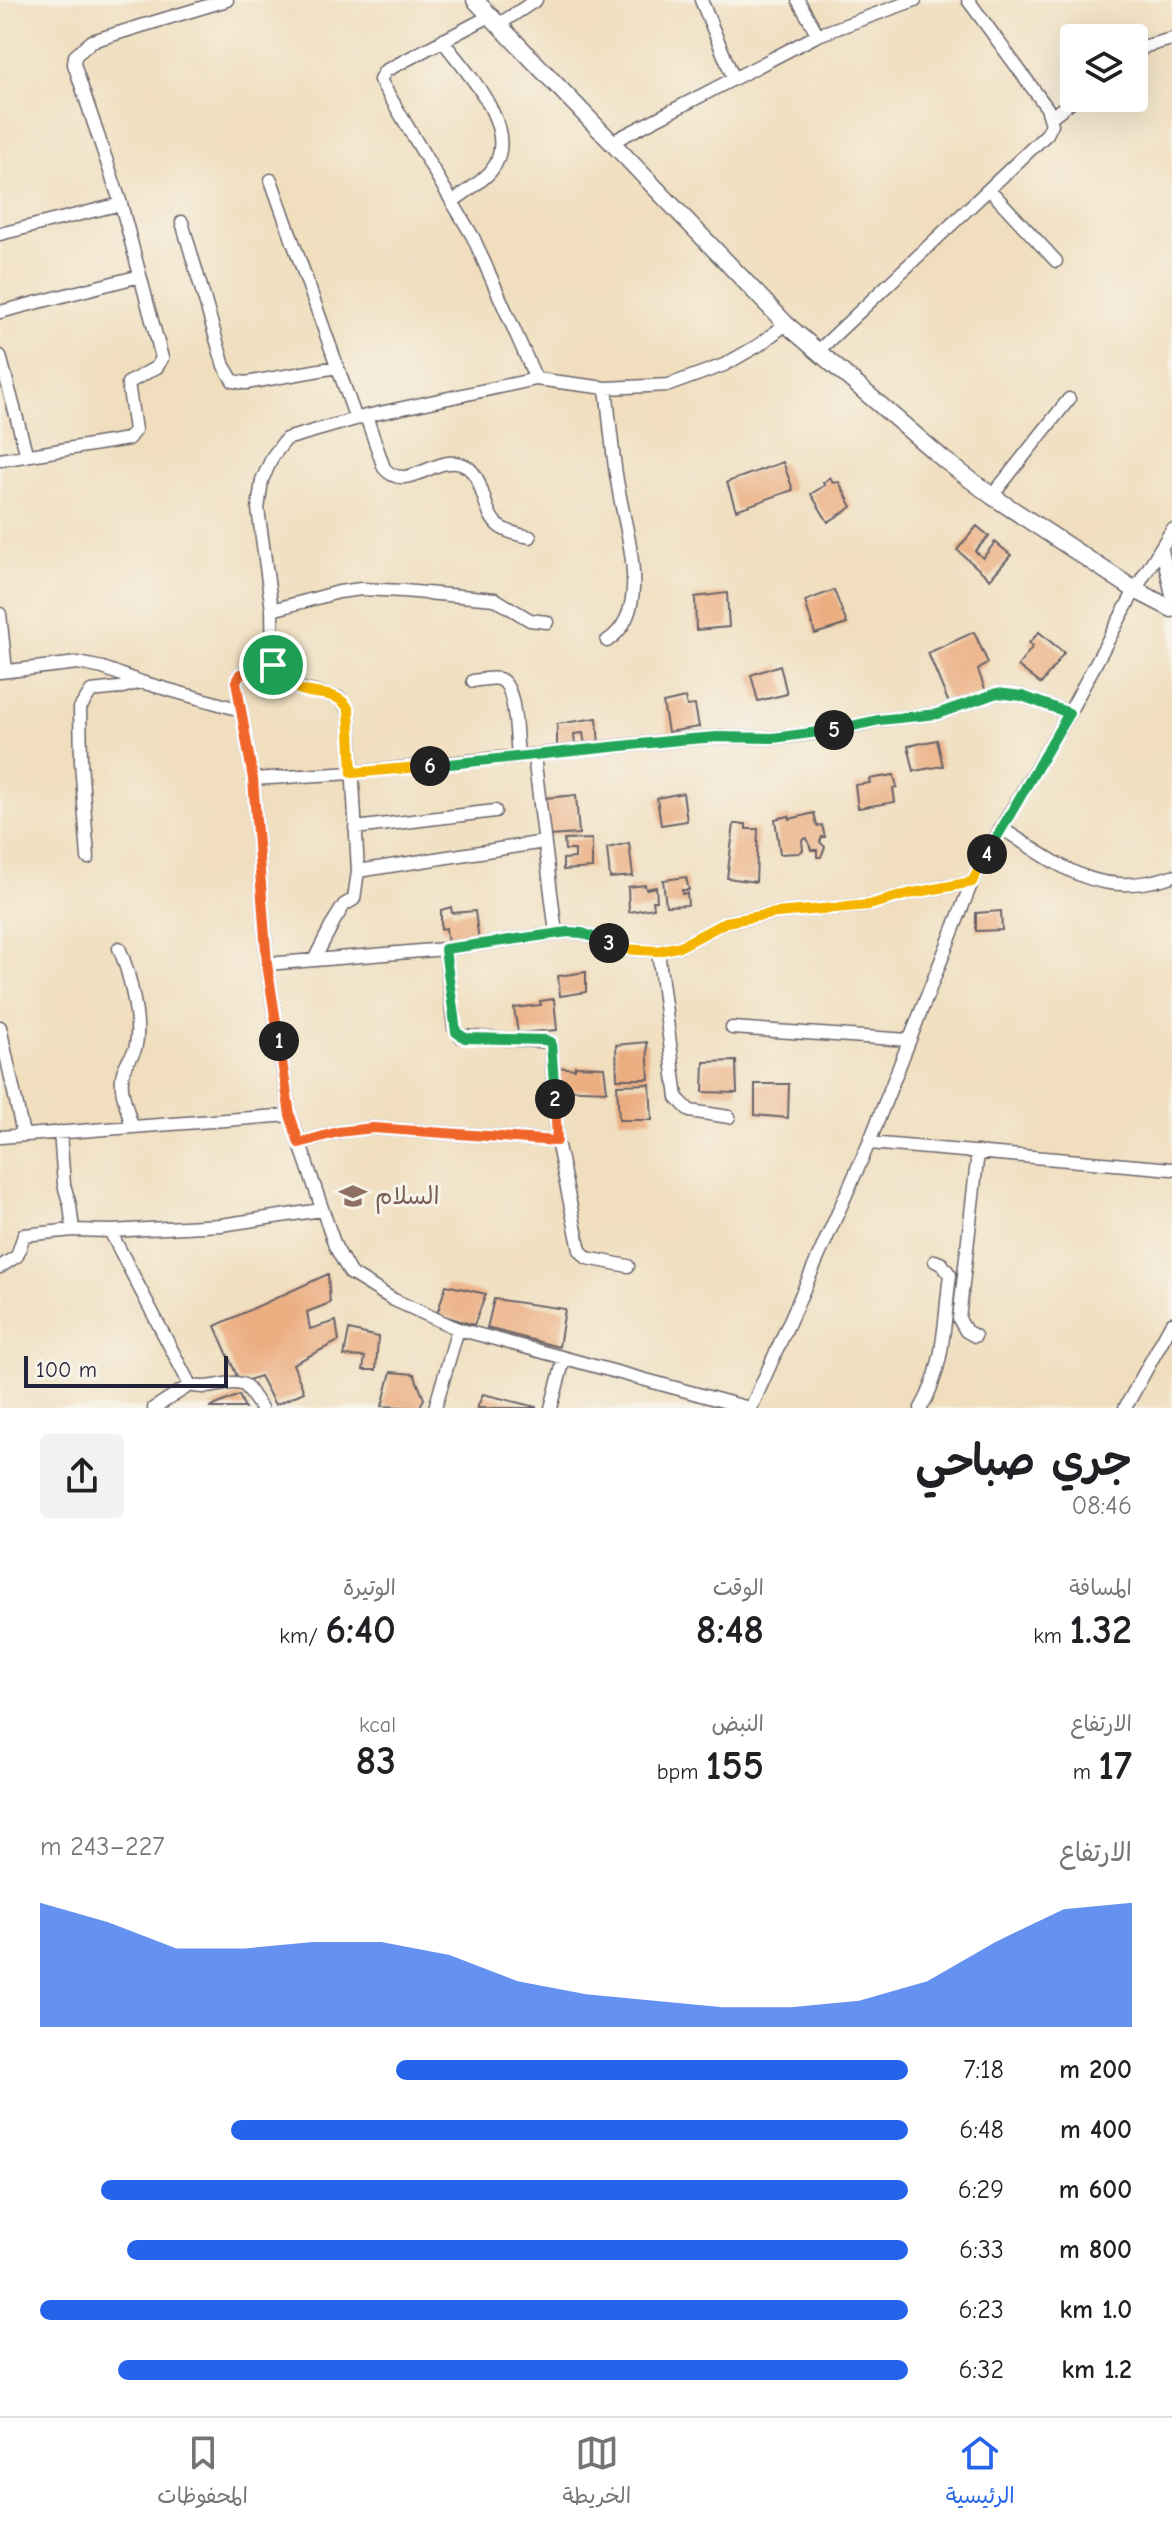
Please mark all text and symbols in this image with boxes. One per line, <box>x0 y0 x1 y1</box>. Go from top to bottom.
map controls <box>1060 24 1148 112</box>
button: layers <box>1060 24 1148 112</box>
pin <box>239 631 307 699</box>
icon: arrive <box>251 643 295 687</box>
pin: 5 <box>814 710 854 750</box>
text: 5 <box>828 717 840 743</box>
pin: 6 <box>410 746 450 786</box>
text: 6 <box>424 753 436 779</box>
pin: 4 <box>967 834 1007 874</box>
text: 4 <box>982 841 992 867</box>
pin: 3 <box>589 923 629 963</box>
text: 3 <box>604 930 614 956</box>
pin: 1 <box>259 1021 299 1061</box>
text: 1 <box>275 1028 283 1054</box>
pin: 2 <box>535 1079 575 1119</box>
text: 2 <box>550 1086 560 1112</box>
school or university icon: السلام <box>338 1181 368 1211</box>
place label: السلام <box>375 1182 439 1214</box>
scale bar <box>24 1352 228 1388</box>
text: 100 m <box>36 1357 97 1383</box>
button: share <box>40 1434 124 1518</box>
text: جري صباحي <box>915 1435 1132 1486</box>
text: 08:46 <box>1071 1491 1132 1521</box>
text: الوتيرة <box>343 1575 396 1601</box>
text: الوقت <box>713 1575 764 1601</box>
text: المسافة <box>1069 1575 1132 1601</box>
text: 6:40 <box>325 1607 396 1653</box>
text: 8:48 <box>696 1607 764 1653</box>
text: 1.32 <box>1069 1607 1132 1653</box>
text: /km <box>279 1623 325 1649</box>
text: km <box>1033 1623 1069 1649</box>
text: النبض <box>711 1711 764 1737</box>
text: الارتفاع <box>1070 1711 1132 1737</box>
text: kcal <box>359 1712 396 1738</box>
text: 83 <box>356 1738 396 1784</box>
text: 155 <box>706 1743 764 1789</box>
text: 17 <box>1098 1743 1132 1789</box>
text: bpm <box>657 1759 706 1785</box>
text: m <box>1073 1759 1098 1785</box>
text: 227–243 m <box>40 1832 164 1862</box>
text: الارتفاع <box>1059 1838 1132 1868</box>
text: 7:18 <box>963 2055 1004 2085</box>
text: 200 m <box>1059 2055 1132 2085</box>
text: 6:48 <box>959 2115 1004 2145</box>
text: 400 m <box>1060 2115 1132 2145</box>
text: 6:29 <box>958 2175 1004 2205</box>
text: 600 m <box>1059 2175 1132 2205</box>
text: 6:33 <box>959 2235 1004 2265</box>
text: 800 m <box>1059 2235 1132 2265</box>
text: 6:23 <box>958 2295 1004 2325</box>
text: 1.0 km <box>1060 2295 1132 2325</box>
text: 6:32 <box>958 2355 1004 2385</box>
text: 1.2 km <box>1062 2355 1132 2385</box>
tab: المحفوظات <box>157 2431 248 2515</box>
tab: الخريطة <box>562 2431 631 2515</box>
tab: الرئيسية <box>946 2431 1015 2515</box>

